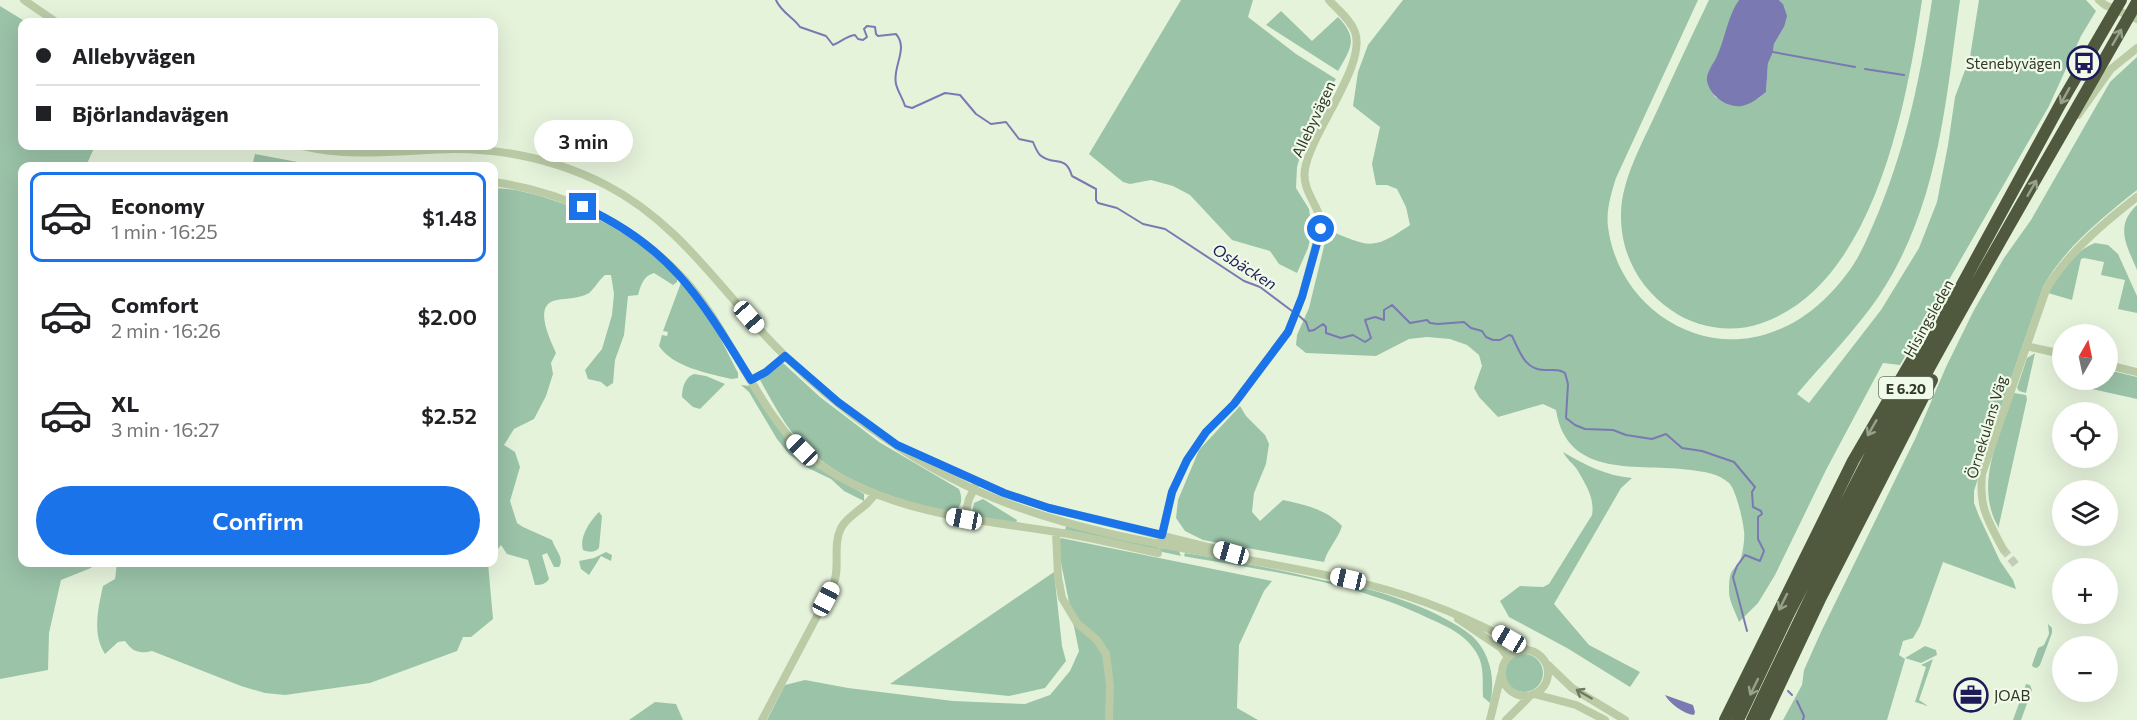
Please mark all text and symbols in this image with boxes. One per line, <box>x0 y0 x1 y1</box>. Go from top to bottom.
one-way arrow <box>2111 29 2123 46</box>
text: Allebyvägen <box>72 42 196 69</box>
bus stop icon: Stenebyvägen <box>2066 45 2102 81</box>
place label: Stenebyvägen <box>1966 54 2061 72</box>
street label: Allebyvägen <box>1287 78 1339 160</box>
one-way arrow <box>2059 87 2070 105</box>
text: Björlandavägen <box>72 100 229 127</box>
callout: 3 min <box>534 120 632 162</box>
text: 3 min <box>559 129 608 153</box>
one-way arrow <box>2026 180 2038 197</box>
icon: car <box>39 190 93 244</box>
text: Economy <box>111 192 205 219</box>
route end <box>569 193 596 220</box>
text: $1.48 <box>422 204 477 231</box>
route start <box>1307 215 1334 242</box>
text: 1 min · 16:25 <box>111 219 218 243</box>
water label: Osbäcken <box>1209 239 1281 293</box>
street label: Hisingsleden <box>1899 276 1957 360</box>
icon: car <box>39 289 93 343</box>
text: Comfort <box>111 291 199 318</box>
car <box>730 298 768 336</box>
text: $2.00 <box>418 303 477 330</box>
text: 2 min · 16:26 <box>111 318 221 342</box>
north arrow <box>2052 324 2118 390</box>
map controls <box>2052 324 2118 702</box>
street label: Örnekulans Väg <box>1962 373 2010 481</box>
road number: E 6.20 <box>1879 377 1933 399</box>
icon: car <box>39 388 93 442</box>
text: XL <box>111 390 139 417</box>
text: $2.52 <box>421 402 477 429</box>
button: locate <box>2052 402 2118 468</box>
text: 3 min · 16:27 <box>111 417 220 441</box>
one-way arrow <box>1866 419 1878 436</box>
car <box>783 431 821 469</box>
button: layers <box>2052 480 2118 546</box>
button: Confirm <box>36 486 480 555</box>
car <box>945 507 983 531</box>
car <box>1211 539 1251 567</box>
button: + <box>2052 558 2118 624</box>
car <box>1328 566 1368 592</box>
car <box>810 579 842 619</box>
one-way arrow <box>1776 592 1788 610</box>
car <box>1489 622 1529 656</box>
button: − <box>2052 636 2118 702</box>
one-way arrow <box>1747 677 1759 695</box>
office icon: JOAB <box>1953 677 1989 713</box>
place label: JOAB <box>1994 686 2031 704</box>
one-way arrow <box>1576 688 1593 700</box>

